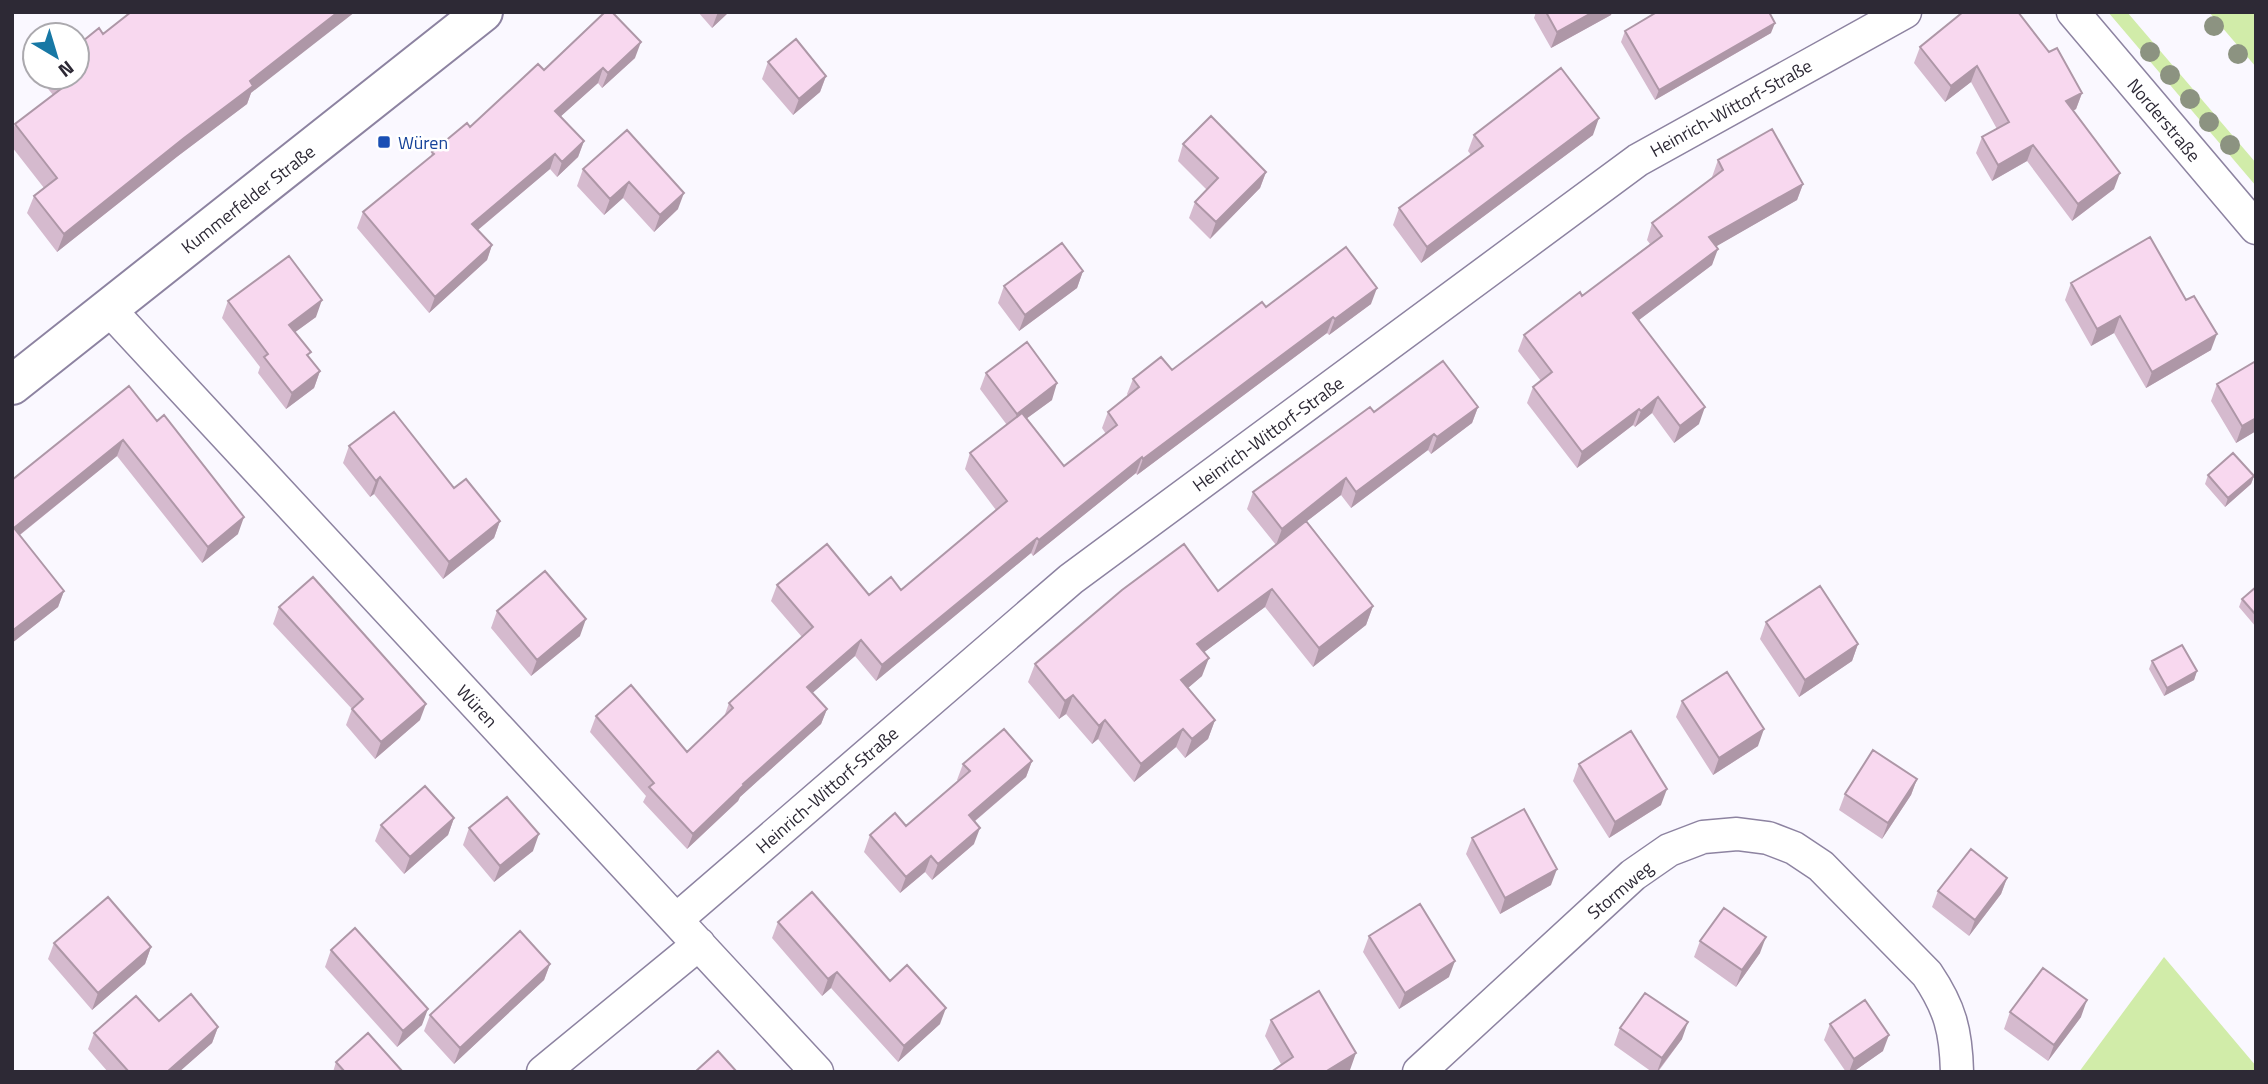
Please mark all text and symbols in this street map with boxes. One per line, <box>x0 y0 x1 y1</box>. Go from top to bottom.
north arrow <box>21 21 91 91</box>
street label: Heinrich-Wittorf-Straße <box>1645 52 1817 164</box>
text: N <box>53 54 81 85</box>
street label: Norderstraße <box>2121 72 2207 168</box>
place label: Würen <box>398 129 448 156</box>
marker: Würen <box>376 134 392 150</box>
street label: Kummerfelder Straße <box>175 138 321 260</box>
street label: Heinrich-Wittorf-Straße <box>1187 370 1349 498</box>
street label: Würen <box>450 678 504 734</box>
street label: Heinrich-Wittorf-Straße <box>750 720 904 860</box>
street label: Stormweg <box>1581 854 1659 926</box>

